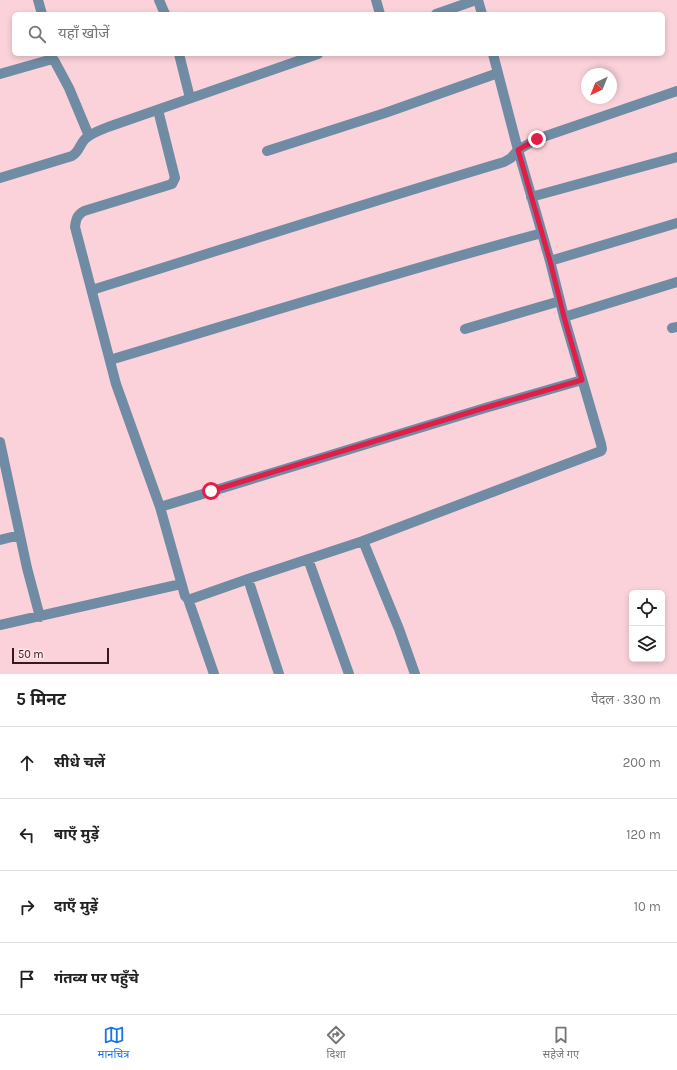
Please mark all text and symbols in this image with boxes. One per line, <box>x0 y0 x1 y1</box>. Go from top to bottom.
search box <box>12 12 665 56</box>
icon: search <box>26 23 48 45</box>
text: यहाँ खोजें <box>58 24 109 42</box>
north arrow <box>581 68 617 104</box>
route end <box>528 130 546 148</box>
route start <box>202 482 220 500</box>
map controls <box>629 590 665 662</box>
button: locate <box>629 590 665 626</box>
button: layers <box>629 626 665 662</box>
scale bar <box>12 646 109 665</box>
text: 50 m <box>18 648 44 661</box>
text: 5 मिनट <box>16 689 66 709</box>
text: पैदल · 330 m <box>591 692 661 707</box>
icon: ahead <box>16 752 38 774</box>
text: सीधे चलें <box>54 753 105 771</box>
text: 200 m <box>623 755 661 770</box>
icon: left <box>16 824 38 846</box>
text: बाएँ मुड़ें <box>54 825 99 843</box>
text: 120 m <box>626 827 661 842</box>
icon: right <box>16 896 38 918</box>
text: दाएँ मुड़ें <box>54 897 98 915</box>
text: 10 m <box>634 899 661 914</box>
icon: arrive <box>16 968 38 990</box>
text: गंतव्य पर पहुँचे <box>54 969 139 987</box>
tab: मानचित्र <box>98 1024 129 1062</box>
tab: दिशा <box>325 1024 347 1062</box>
tab: सहेजे गए <box>543 1024 579 1062</box>

